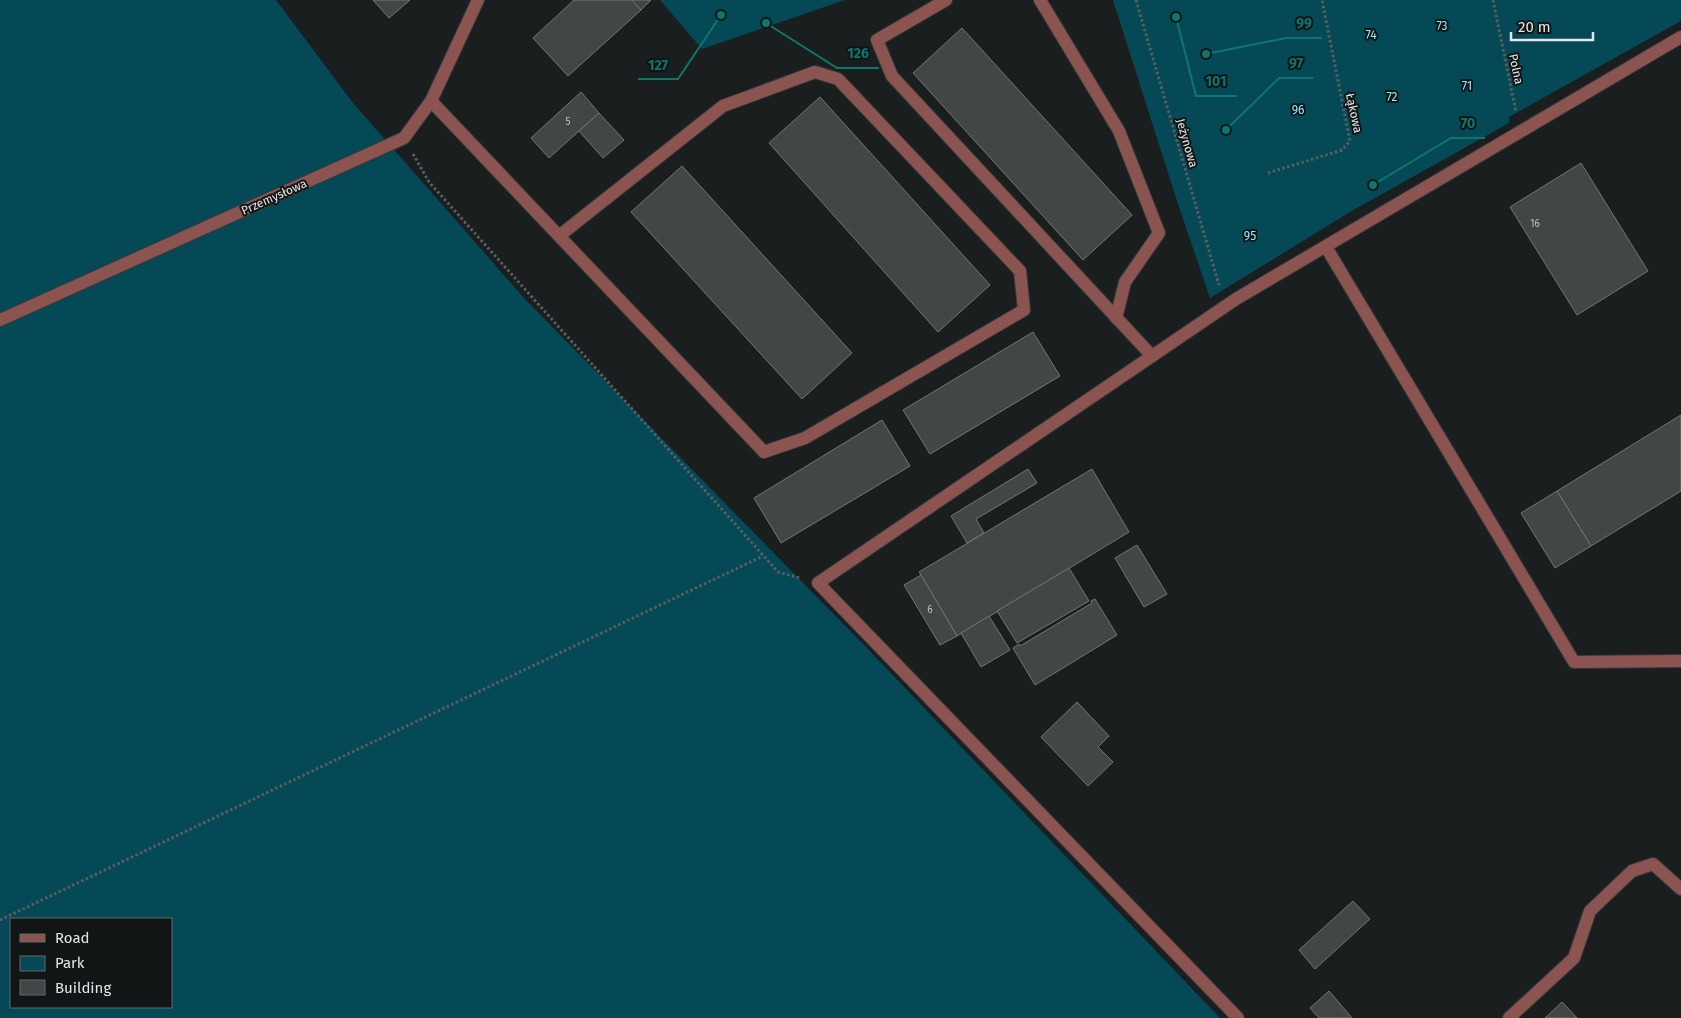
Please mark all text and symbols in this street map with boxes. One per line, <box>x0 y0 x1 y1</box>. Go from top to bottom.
callout: 99 <box>1286 9 1322 38</box>
scale bar <box>1511 10 1594 42</box>
text: 99 <box>1296 15 1312 32</box>
text: 20 m <box>1518 18 1551 36</box>
park label: 73 <box>1436 19 1448 33</box>
park label: 74 <box>1365 28 1377 42</box>
callout: 126 <box>837 39 879 68</box>
text: 126 <box>847 45 869 62</box>
callout: 97 <box>1279 49 1313 78</box>
callout: 127 <box>638 50 678 79</box>
street label: Polna <box>1506 53 1526 85</box>
text: 97 <box>1289 55 1304 72</box>
text: 127 <box>648 57 669 74</box>
callout: 101 <box>1196 67 1237 96</box>
text: 101 <box>1206 73 1226 90</box>
park label: 71 <box>1462 79 1472 93</box>
park label: 72 <box>1386 90 1398 104</box>
street label: Łąkowa <box>1343 92 1365 134</box>
park label: 96 <box>1292 103 1304 117</box>
callout: 70 <box>1451 109 1485 138</box>
text: 70 <box>1461 115 1475 132</box>
house number: 5 <box>565 116 571 128</box>
street label: Jeżynowa <box>1173 117 1201 169</box>
street label: Przemysłowa <box>239 176 309 218</box>
house number: 16 <box>1530 218 1540 230</box>
park label: 95 <box>1244 229 1256 243</box>
house number: 6 <box>927 604 933 616</box>
legend <box>10 918 172 1008</box>
text: Road <box>55 929 90 947</box>
text: Park <box>55 954 85 972</box>
text: Building <box>55 979 111 997</box>

